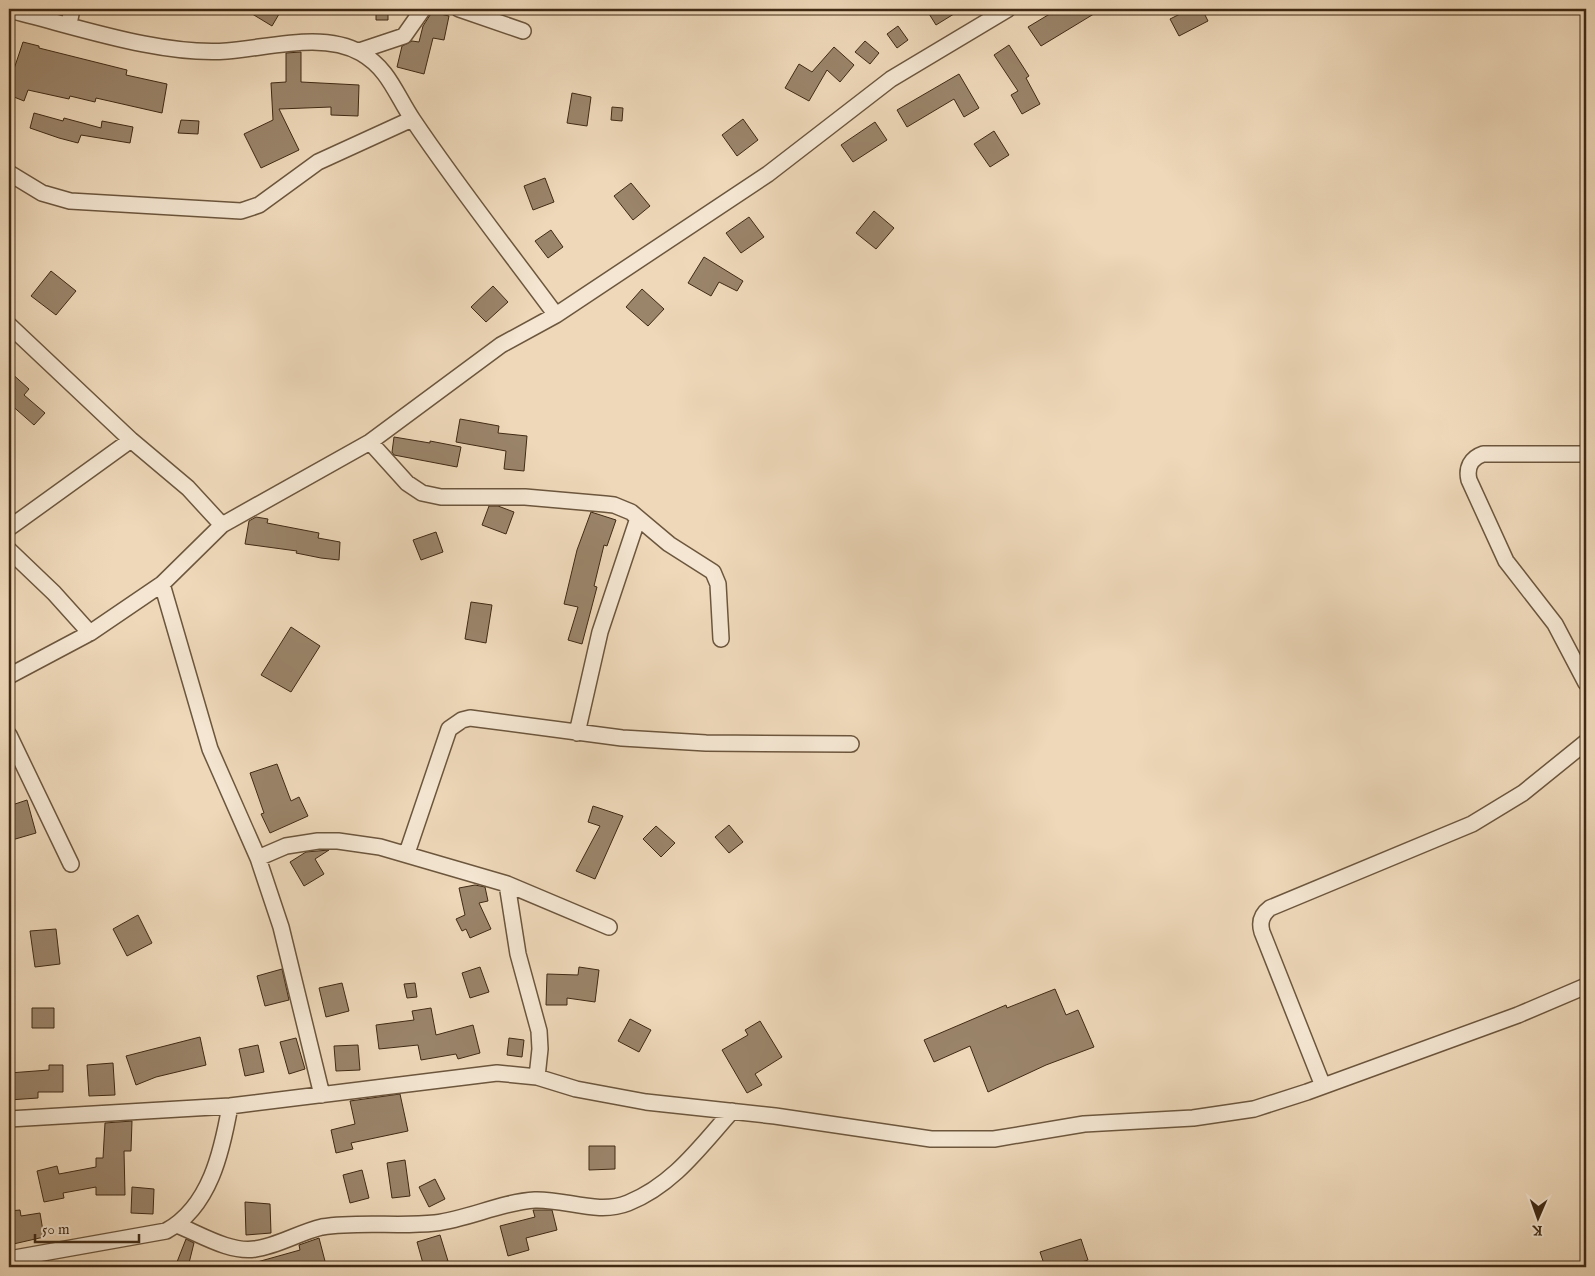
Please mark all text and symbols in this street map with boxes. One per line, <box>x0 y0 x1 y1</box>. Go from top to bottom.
north arrow <box>1512 1194 1562 1244</box>
scale bar <box>35 1211 139 1243</box>
text: 50 m <box>42 1220 70 1239</box>
text: K <box>1531 1221 1543 1239</box>

